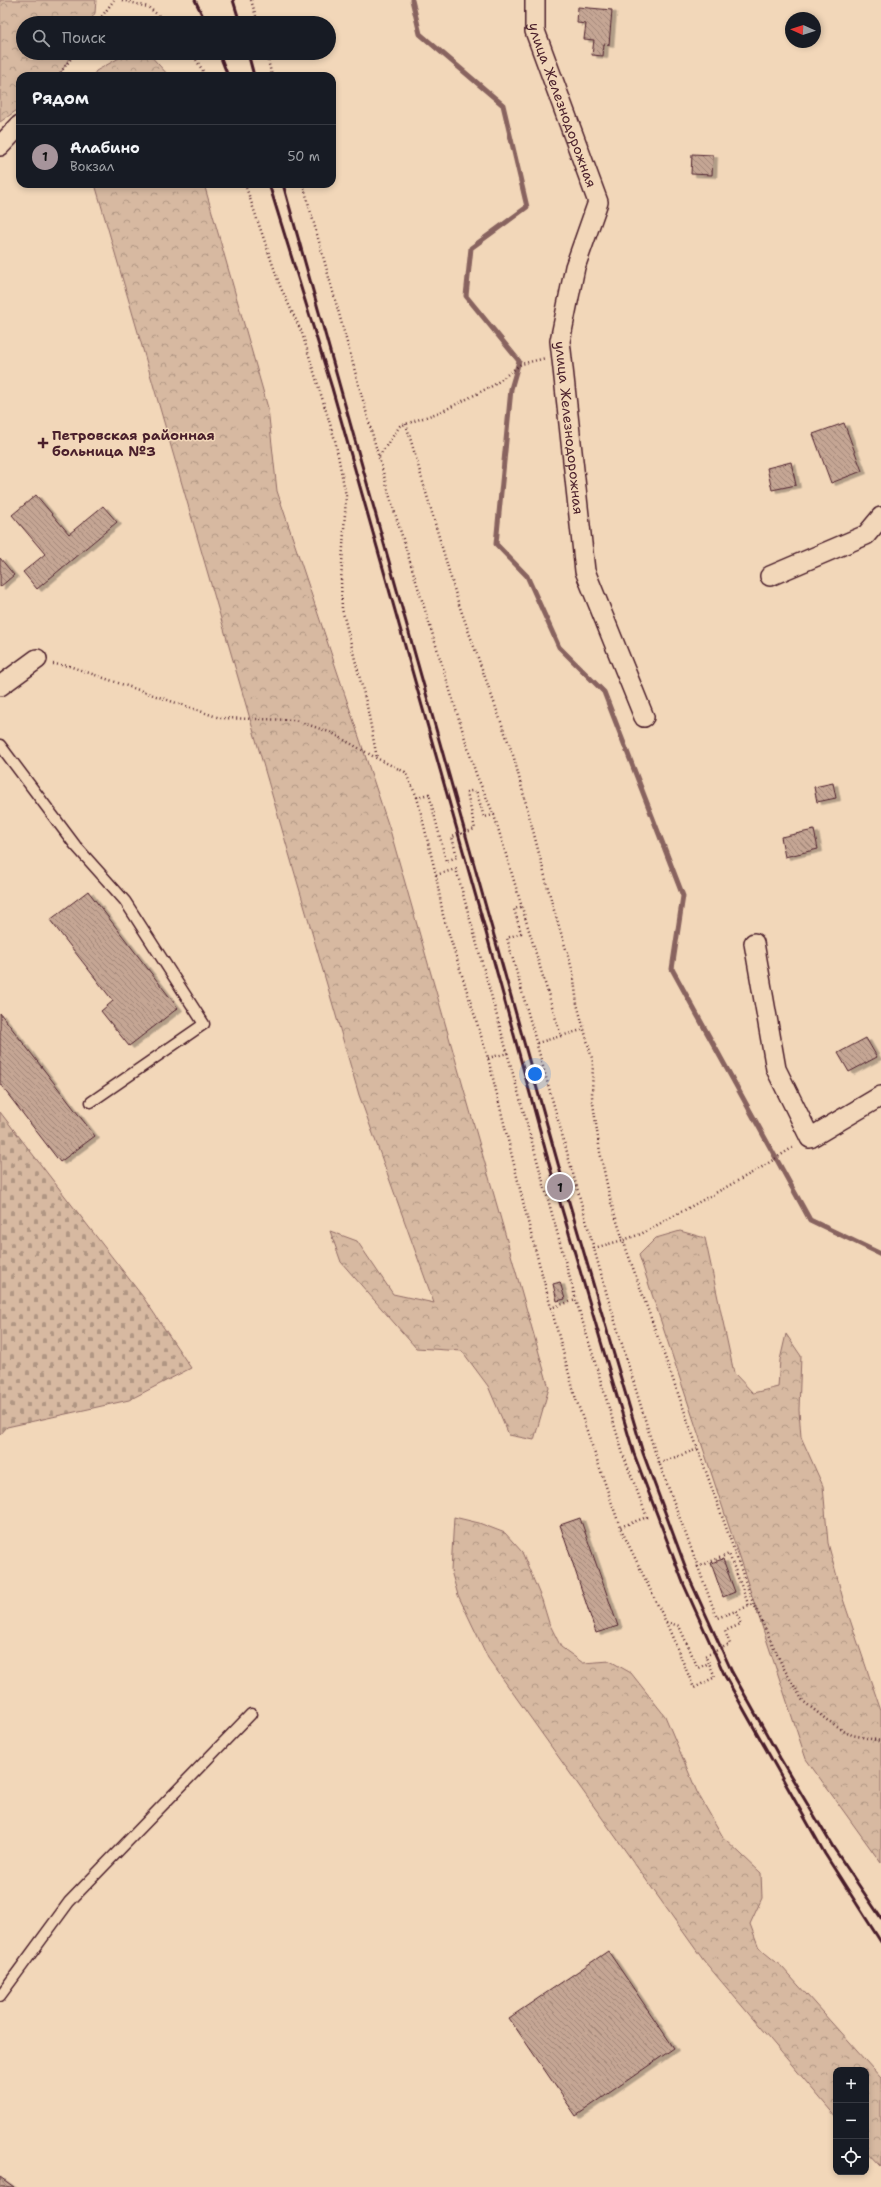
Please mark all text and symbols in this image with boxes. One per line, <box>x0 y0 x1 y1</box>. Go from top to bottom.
north arrow <box>785 12 821 48</box>
search box <box>16 16 336 60</box>
street label: улица Железнодорожная <box>526 23 601 190</box>
icon: search <box>30 27 52 49</box>
text: Поиск <box>62 28 106 48</box>
text: Рядом <box>32 87 89 109</box>
text: Алабино <box>70 138 140 158</box>
text: 1 <box>42 148 48 165</box>
text: 50 m <box>287 148 320 165</box>
text: Вокзал <box>70 158 114 175</box>
street label: улица Железнодорожная <box>551 340 588 515</box>
place label: Петровская районная больница №3 <box>52 426 215 460</box>
marker: Петровская районная больница №3 <box>37 437 49 449</box>
your location <box>525 1064 545 1084</box>
pin: 1 <box>547 1172 573 1202</box>
map controls <box>833 2067 869 2175</box>
button: + <box>833 2067 869 2103</box>
button: − <box>833 2103 869 2139</box>
button: locate <box>833 2139 869 2175</box>

